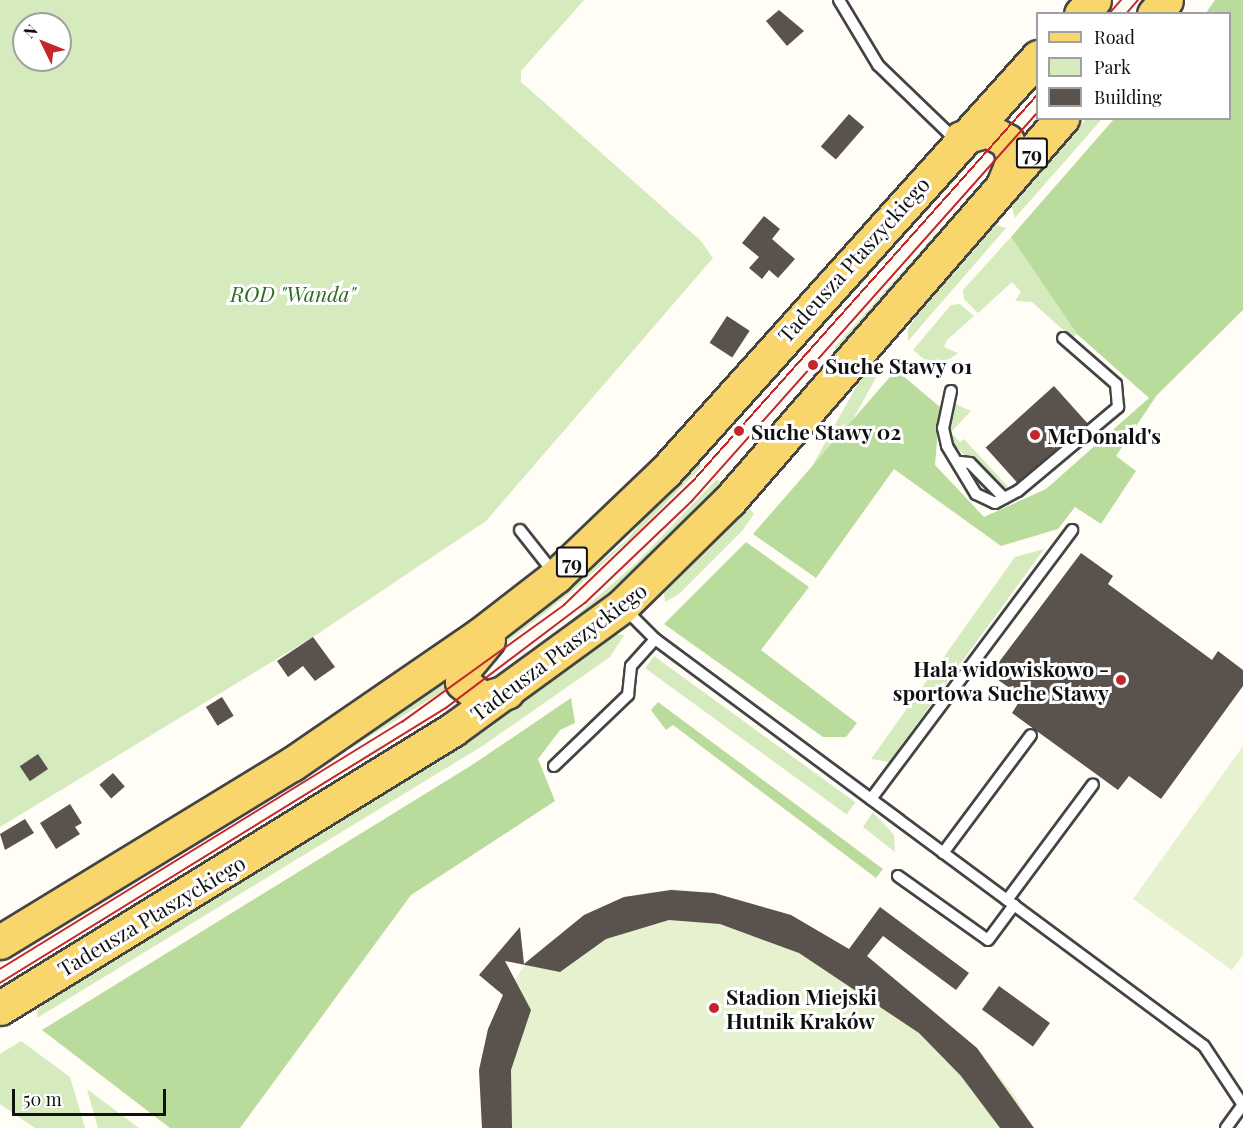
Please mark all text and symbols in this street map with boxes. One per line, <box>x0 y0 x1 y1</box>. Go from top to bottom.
north arrow <box>12 12 72 72</box>
legend <box>1036 12 1231 120</box>
text: N <box>18 19 42 42</box>
text: Road <box>1094 25 1135 49</box>
text: Park <box>1094 55 1131 79</box>
text: Building <box>1094 85 1162 109</box>
road number: 79 <box>1016 136 1048 170</box>
street label: Tadeusza Ptaszyckiego <box>772 171 934 347</box>
park label: ROD "Wanda" <box>230 280 356 306</box>
place label: Suche Stawy 01 <box>825 352 973 378</box>
marker: Suche Stawy 01 <box>806 358 820 372</box>
place label: Suche Stawy 02 <box>751 418 902 444</box>
place label: McDonald's <box>1047 422 1161 448</box>
marker: Suche Stawy 02 <box>732 424 746 438</box>
marker: McDonald's <box>1028 428 1042 442</box>
road number: 79 <box>556 545 588 579</box>
street label: Tadeusza Ptaszyckiego <box>465 576 651 726</box>
place label: Hala widowiskowo - sportowa Suche Stawy <box>893 655 1109 705</box>
marker: Hala widowiskowo - sportowa Suche Stawy <box>1114 673 1128 687</box>
street label: Tadeusza Ptaszyckiego <box>53 849 249 981</box>
place label: Stadion Miejski Hutnik Kraków <box>726 983 877 1033</box>
marker: Stadion Miejski Hutnik Kraków <box>707 1001 721 1015</box>
scale bar <box>15 1077 170 1115</box>
text: 50 m <box>23 1087 62 1111</box>

